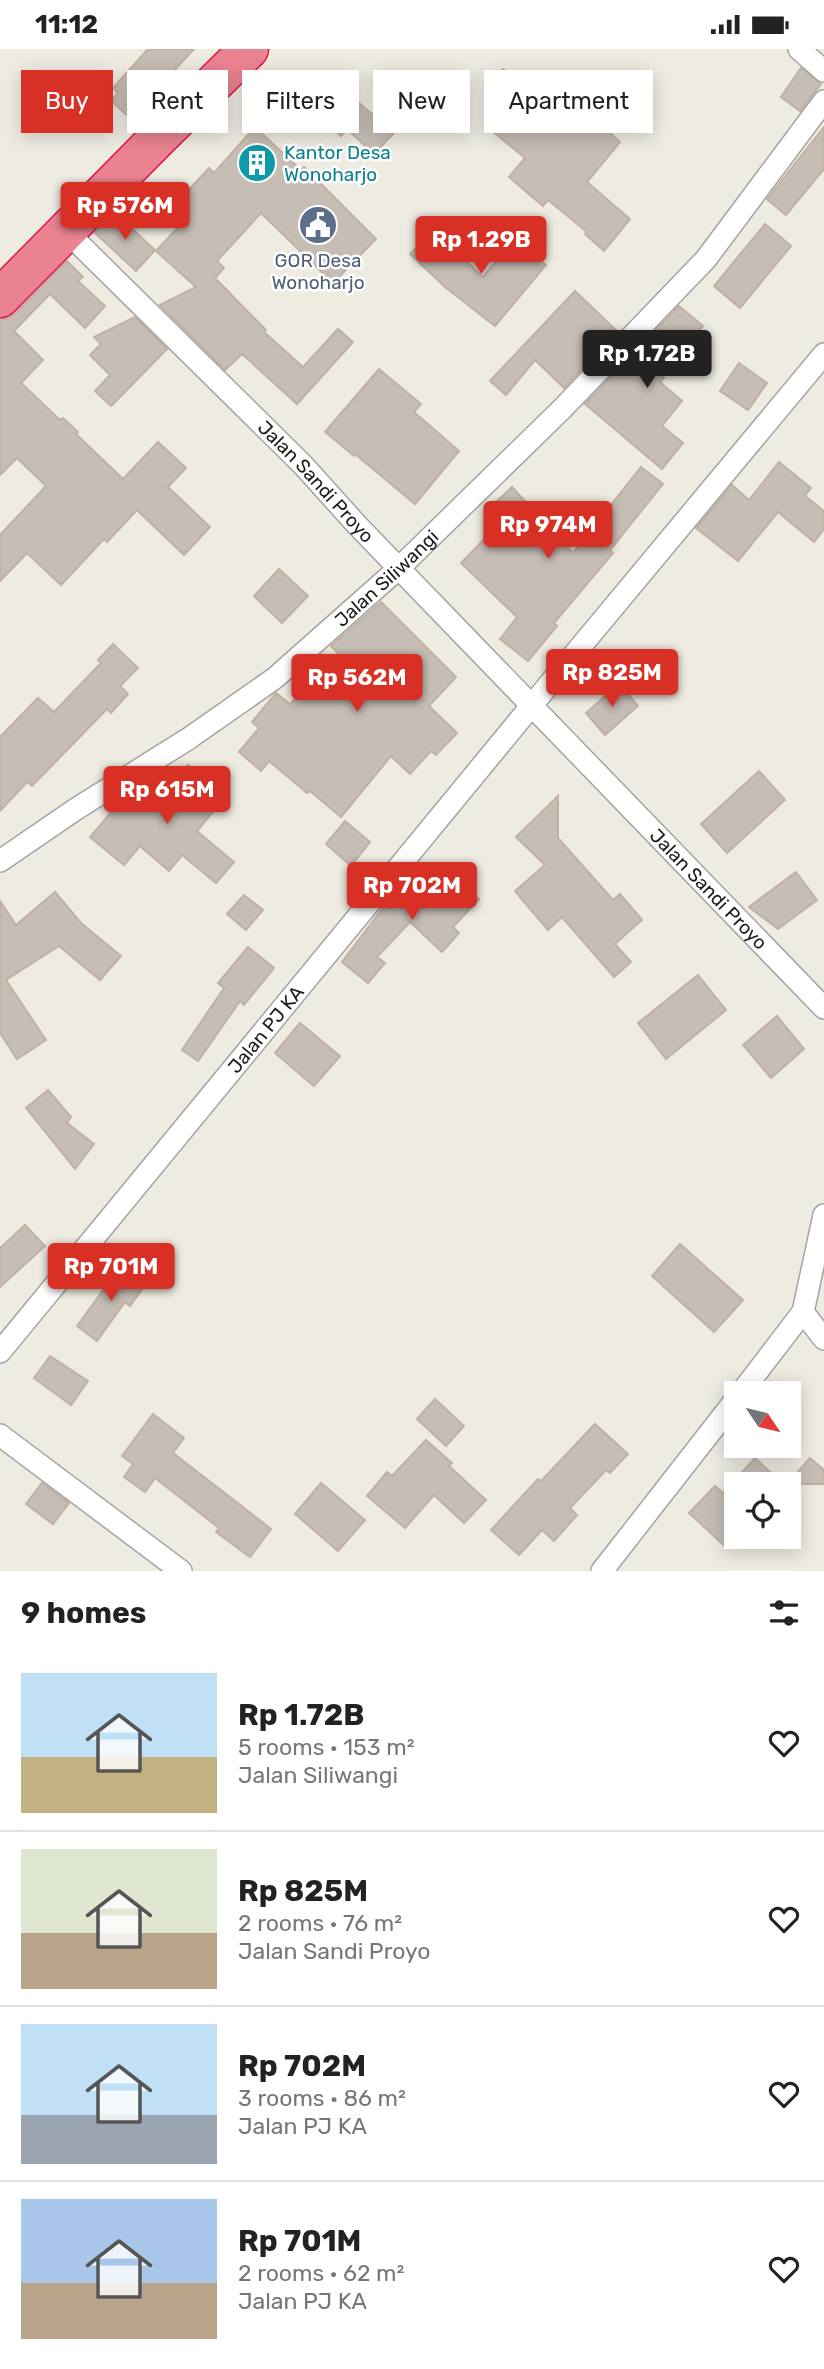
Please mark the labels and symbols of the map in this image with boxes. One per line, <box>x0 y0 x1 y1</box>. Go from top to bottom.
place label: Kantor Desa Wonoharjo <box>284 141 391 186</box>
building icon: Kantor Desa Wonoharjo <box>236 142 278 184</box>
pin: Rp 576M <box>60 183 190 242</box>
public building icon: GOR Desa Wonoharjo <box>297 204 339 246</box>
pin: Rp 1.29B <box>409 217 553 276</box>
place label: GOR Desa Wonoharjo <box>271 249 365 294</box>
pin: Rp 1.72B <box>575 331 719 390</box>
street label: Jalan Sandi Proyo <box>253 416 379 548</box>
pin: Rp 974M <box>483 501 613 561</box>
street label: Jalan Siliwangi <box>330 525 443 632</box>
pin: Rp 825M <box>547 649 677 709</box>
pin: Rp 562M <box>292 655 422 714</box>
pin: Rp 615M <box>102 767 232 826</box>
street label: Jalan Sandi Proyo <box>645 824 772 954</box>
pin: Rp 702M <box>347 863 477 922</box>
street label: Jalan PJ KA <box>223 981 309 1078</box>
pin: Rp 701M <box>46 1243 176 1303</box>
north arrow <box>724 1381 802 1458</box>

